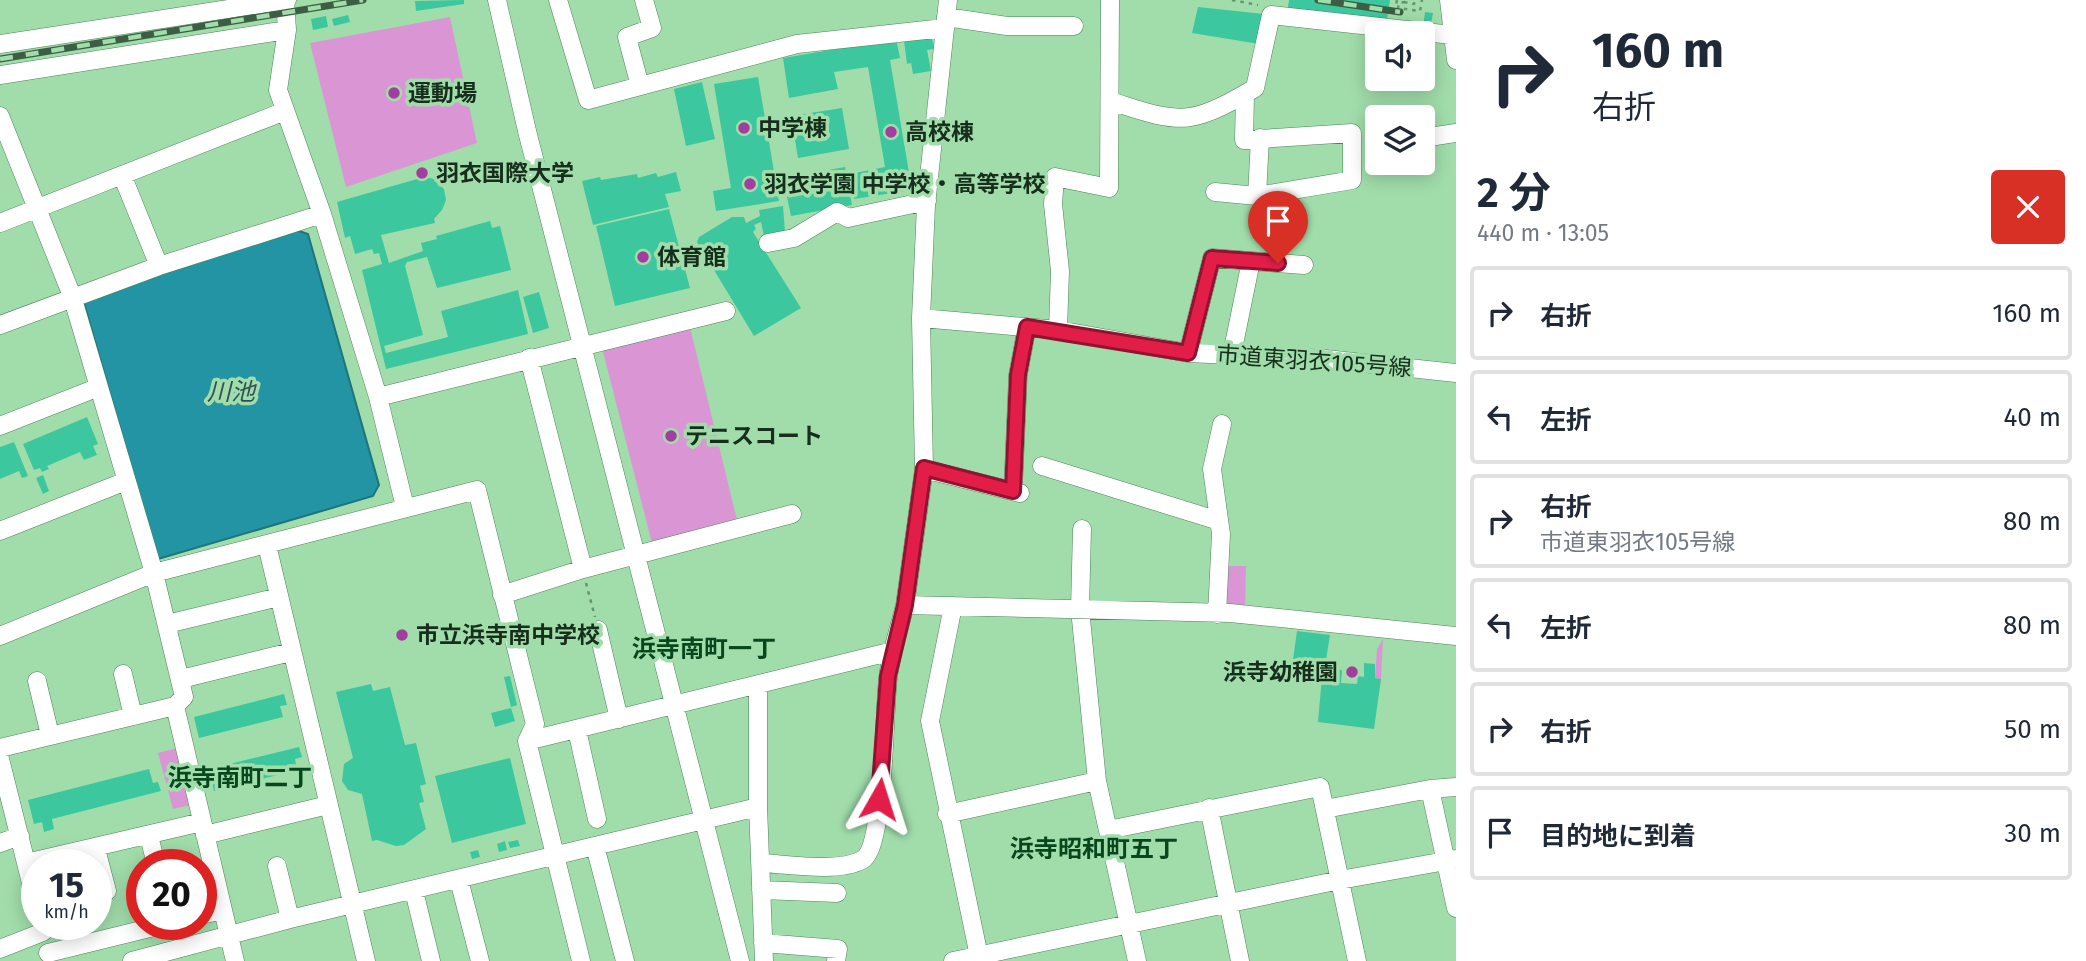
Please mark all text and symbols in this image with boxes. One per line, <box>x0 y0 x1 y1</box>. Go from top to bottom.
map controls <box>1365 21 1435 175</box>
button: sound <box>1365 21 1435 91</box>
text: 160 m <box>1592 21 1724 80</box>
icon: right <box>1477 28 1568 119</box>
place label: 運動場 <box>408 79 477 107</box>
marker: 運動場 <box>386 85 402 101</box>
text: 右折 <box>1592 88 1656 126</box>
button: layers <box>1365 105 1435 175</box>
place label: 中学棟 <box>758 114 827 142</box>
place label: 高校棟 <box>905 118 974 146</box>
marker: 中学棟 <box>736 120 752 136</box>
marker: 高校棟 <box>883 124 899 140</box>
place label: 羽衣国際大学 <box>436 159 574 187</box>
marker: 羽衣国際大学 <box>414 165 430 181</box>
text: 2 分 <box>1477 168 1551 218</box>
place label: 羽衣学園 中学校・高等学校 <box>764 170 1045 198</box>
button: close <box>1991 170 2065 244</box>
marker: 羽衣学園 中学校・高等学校 <box>742 176 758 192</box>
pin <box>1248 191 1308 263</box>
icon: arrive <box>1259 202 1297 240</box>
text: 440 m · 13:05 <box>1477 219 1609 247</box>
place label: 体育館 <box>657 243 726 271</box>
marker: 体育館 <box>635 249 651 265</box>
icon: right <box>1481 294 1519 332</box>
text: 160 m <box>1992 298 2061 329</box>
text: 右折 <box>1540 301 1592 332</box>
street label: 市道東羽衣105号線 <box>1216 340 1412 382</box>
water label: 川池 <box>207 378 257 406</box>
icon: left <box>1481 398 1519 436</box>
text: 40 m <box>2003 402 2061 433</box>
text: 左折 <box>1540 405 1592 436</box>
place label: テニスコート <box>685 422 823 450</box>
marker: テニスコート <box>663 428 679 444</box>
text: 右折 <box>1540 492 1592 523</box>
icon: right <box>1481 502 1519 540</box>
text: 80 m <box>2003 506 2061 537</box>
text: 市道東羽衣105号線 <box>1540 528 1735 556</box>
icon: left <box>1481 606 1519 644</box>
text: 80 m <box>2003 610 2061 641</box>
text: 左折 <box>1540 613 1592 644</box>
place label: 市立浜寺南中学校 <box>416 621 600 649</box>
marker: 市立浜寺南中学校 <box>394 627 410 643</box>
district label: 浜寺南町一丁 <box>632 635 776 663</box>
place label: 浜寺幼稚園 <box>1223 658 1338 686</box>
marker: 浜寺幼稚園 <box>1344 664 1360 680</box>
icon: right <box>1481 710 1519 748</box>
text: 50 m <box>2004 714 2061 745</box>
text: 右折 <box>1540 717 1592 748</box>
position arrow <box>842 762 916 836</box>
district label: 浜寺南町二丁 <box>168 764 312 792</box>
icon: arrive <box>1481 814 1519 852</box>
text: 30 m <box>2004 818 2061 849</box>
text: 目的地に到着 <box>1540 821 1696 852</box>
district label: 浜寺昭和町五丁 <box>1010 835 1178 863</box>
speed limit sign: 20 <box>126 849 217 940</box>
text: 15 <box>49 864 84 906</box>
text: km/h <box>44 901 89 923</box>

